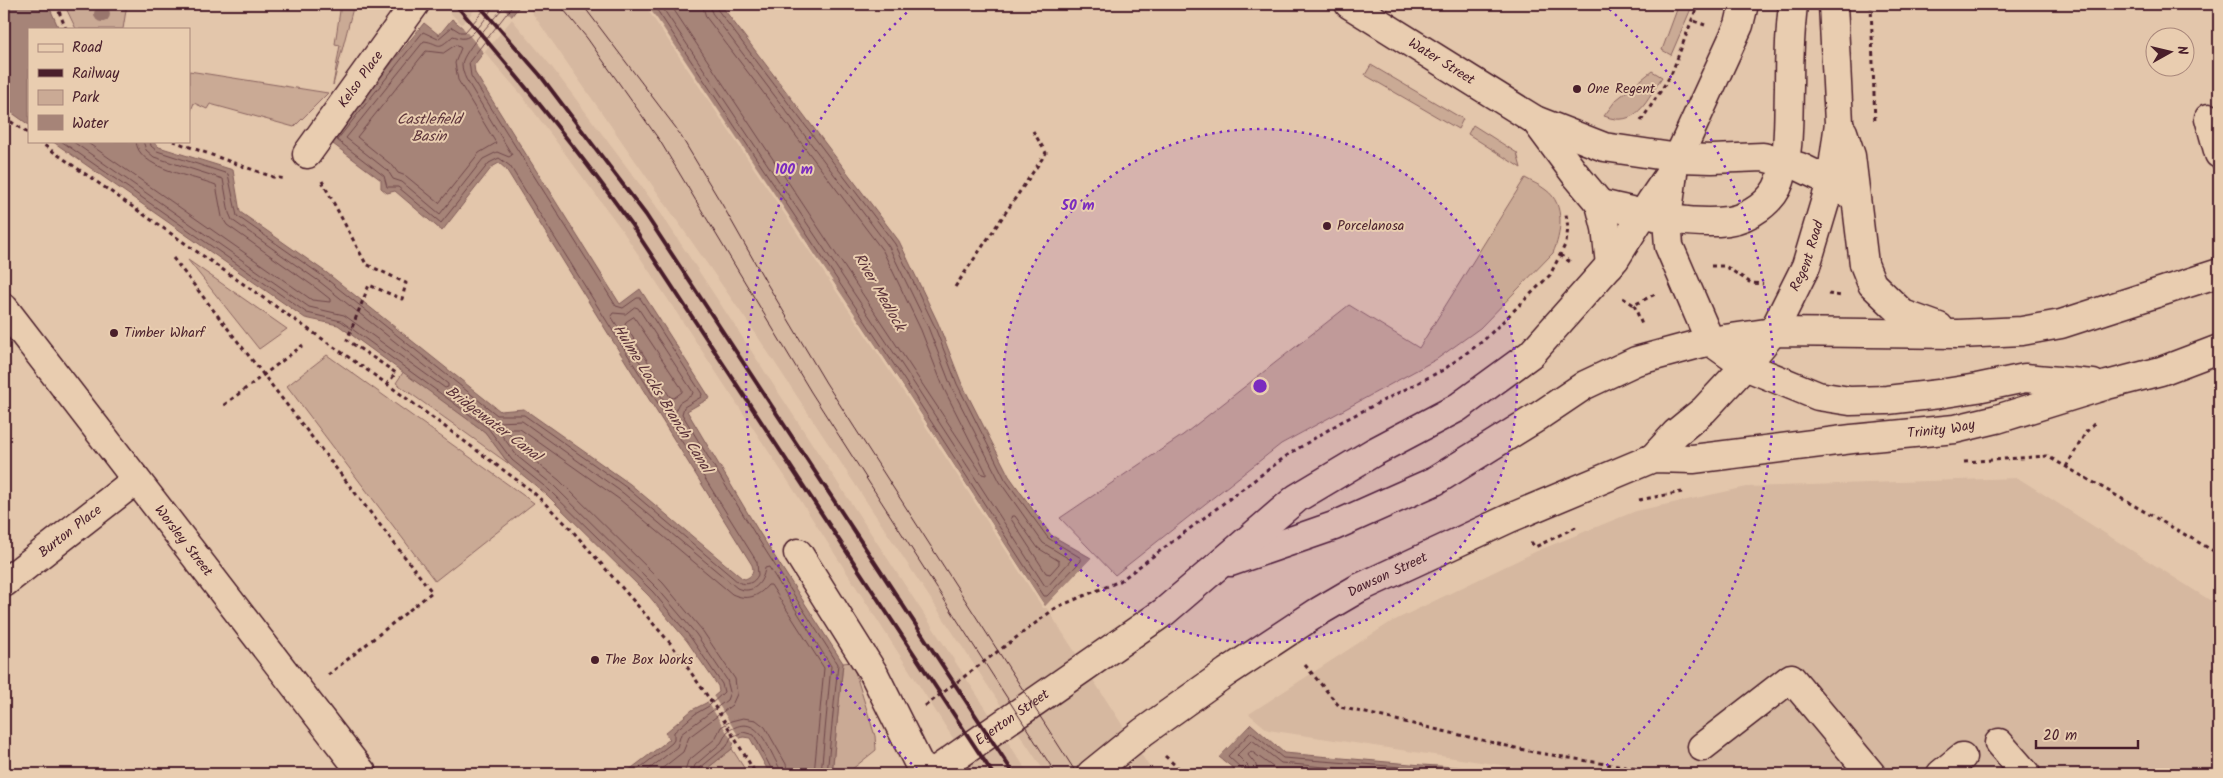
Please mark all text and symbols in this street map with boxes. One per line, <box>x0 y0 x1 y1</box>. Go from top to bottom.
legend <box>28 28 190 142</box>
north arrow <box>2146 28 2196 78</box>
street label: Water Street <box>1404 32 1480 91</box>
text: Road <box>72 36 103 60</box>
text: N <box>2170 44 2193 56</box>
street label: Kelso Place <box>333 46 389 113</box>
text: Railway <box>72 62 120 86</box>
place label: One Regent <box>1587 78 1656 100</box>
marker: One Regent <box>1571 83 1583 95</box>
text: Park <box>72 86 100 110</box>
water label: Castlefield Basin <box>397 108 465 149</box>
text: Water <box>72 112 109 136</box>
text: 100 m <box>775 158 813 182</box>
text: 50 m <box>1060 194 1095 218</box>
place label: Porcelanosa <box>1337 215 1404 237</box>
street label: Regent Road <box>1784 217 1830 295</box>
marker: Porcelanosa <box>1321 220 1333 232</box>
water label: River Medlock <box>847 248 912 337</box>
water label: Hulme Locks Branch Canal <box>606 320 719 481</box>
place label: Timber Wharf <box>124 322 207 344</box>
marker: Timber Wharf <box>108 327 120 339</box>
centre of rings <box>1251 377 1269 395</box>
water label: Bridgewater Canal <box>440 380 549 470</box>
street label: Trinity Way <box>1906 414 1978 445</box>
street label: Burton Place <box>34 499 107 563</box>
street label: Worsley Street <box>149 500 219 582</box>
street label: Dawson Street <box>1343 546 1432 603</box>
place label: The Box Works <box>605 649 693 671</box>
marker: The Box Works <box>589 654 601 666</box>
street label: Egerton Street <box>971 684 1054 751</box>
scale bar <box>2036 718 2138 750</box>
text: 20 m <box>2043 724 2077 748</box>

